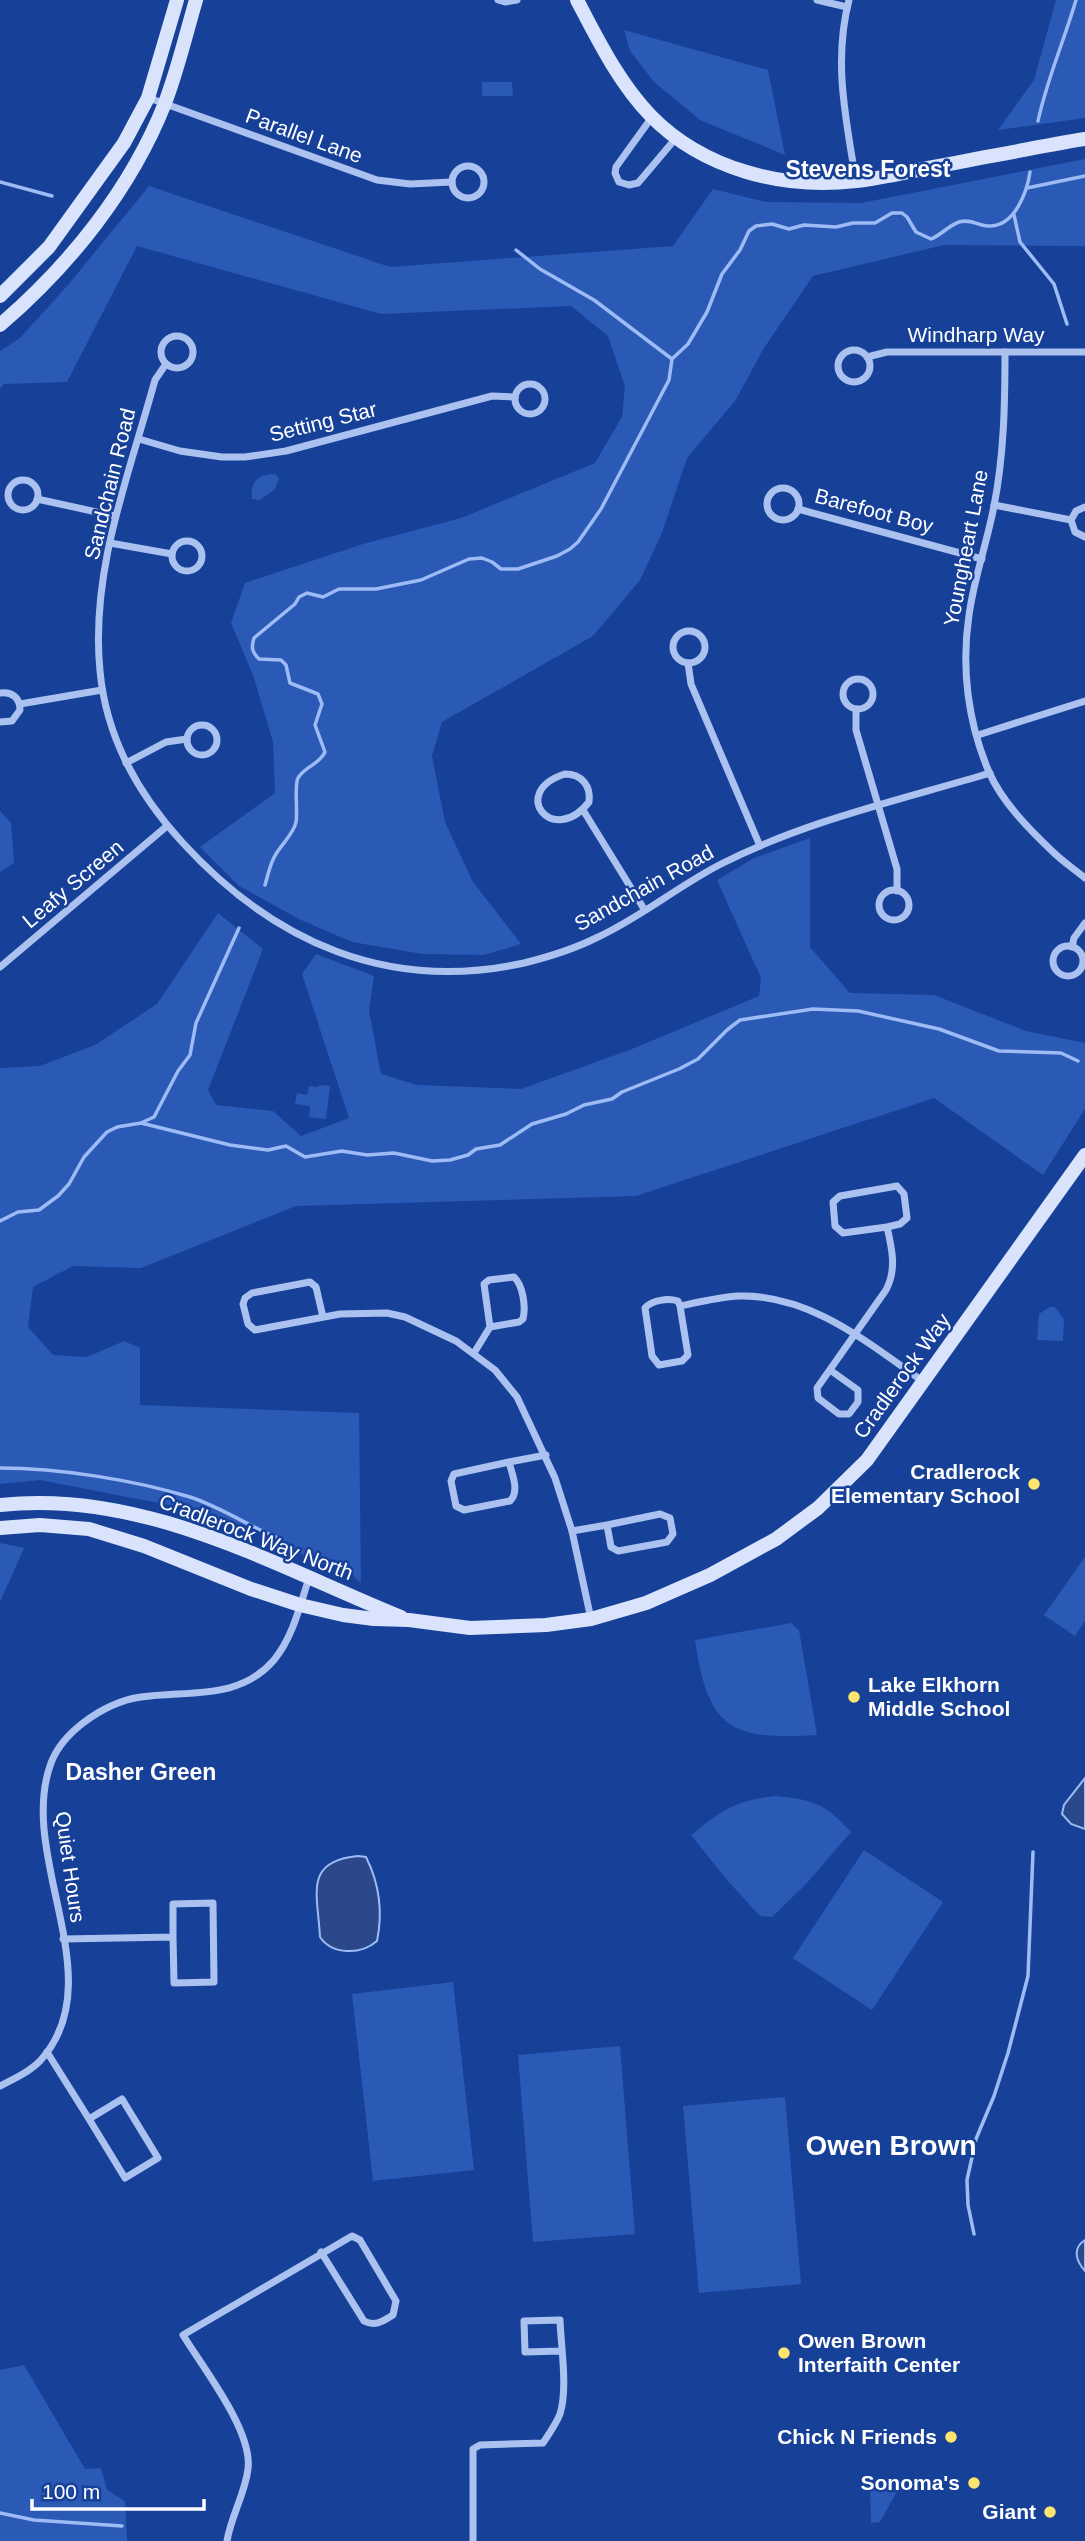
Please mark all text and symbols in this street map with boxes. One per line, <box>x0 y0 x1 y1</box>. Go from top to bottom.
street label: Parallel Lane <box>243 104 366 167</box>
district label: Stevens Forest <box>786 156 951 182</box>
street label: Windharp Way <box>908 323 1045 346</box>
street label: Setting Star <box>267 397 379 446</box>
street label: Sandchain Road <box>80 406 139 562</box>
street label: Youngheart Lane <box>939 468 992 628</box>
street label: Barefoot Boy <box>813 484 936 537</box>
street label: Leafy Screen <box>18 835 127 932</box>
street label: Sandchain Road <box>570 840 717 935</box>
street label: Cradlerock Way <box>849 1308 955 1443</box>
place label: Cradlerock Elementary School <box>831 1460 1020 1507</box>
marker: Cradlerock Elementary School <box>1026 1476 1042 1492</box>
street label: Cradlerock Way North <box>156 1489 356 1584</box>
place label: Lake Elkhorn Middle School <box>868 1673 1010 1720</box>
marker: Lake Elkhorn Middle School <box>846 1689 862 1705</box>
district label: Dasher Green <box>66 1759 216 1785</box>
street label: Quiet Hours <box>51 1810 90 1924</box>
district label: Owen Brown <box>805 2130 977 2161</box>
place label: Owen Brown Interfaith Center <box>798 2329 960 2376</box>
marker: Owen Brown Interfaith Center <box>776 2345 792 2361</box>
place label: Chick N Friends <box>777 2425 937 2448</box>
marker: Chick N Friends <box>943 2429 959 2445</box>
scale bar <box>32 2468 203 2512</box>
place label: Sonoma's <box>860 2471 960 2494</box>
marker: Sonoma's <box>966 2475 982 2491</box>
text: 100 m <box>42 2480 100 2503</box>
place label: Giant <box>982 2500 1036 2523</box>
marker: Giant <box>1042 2504 1058 2520</box>

